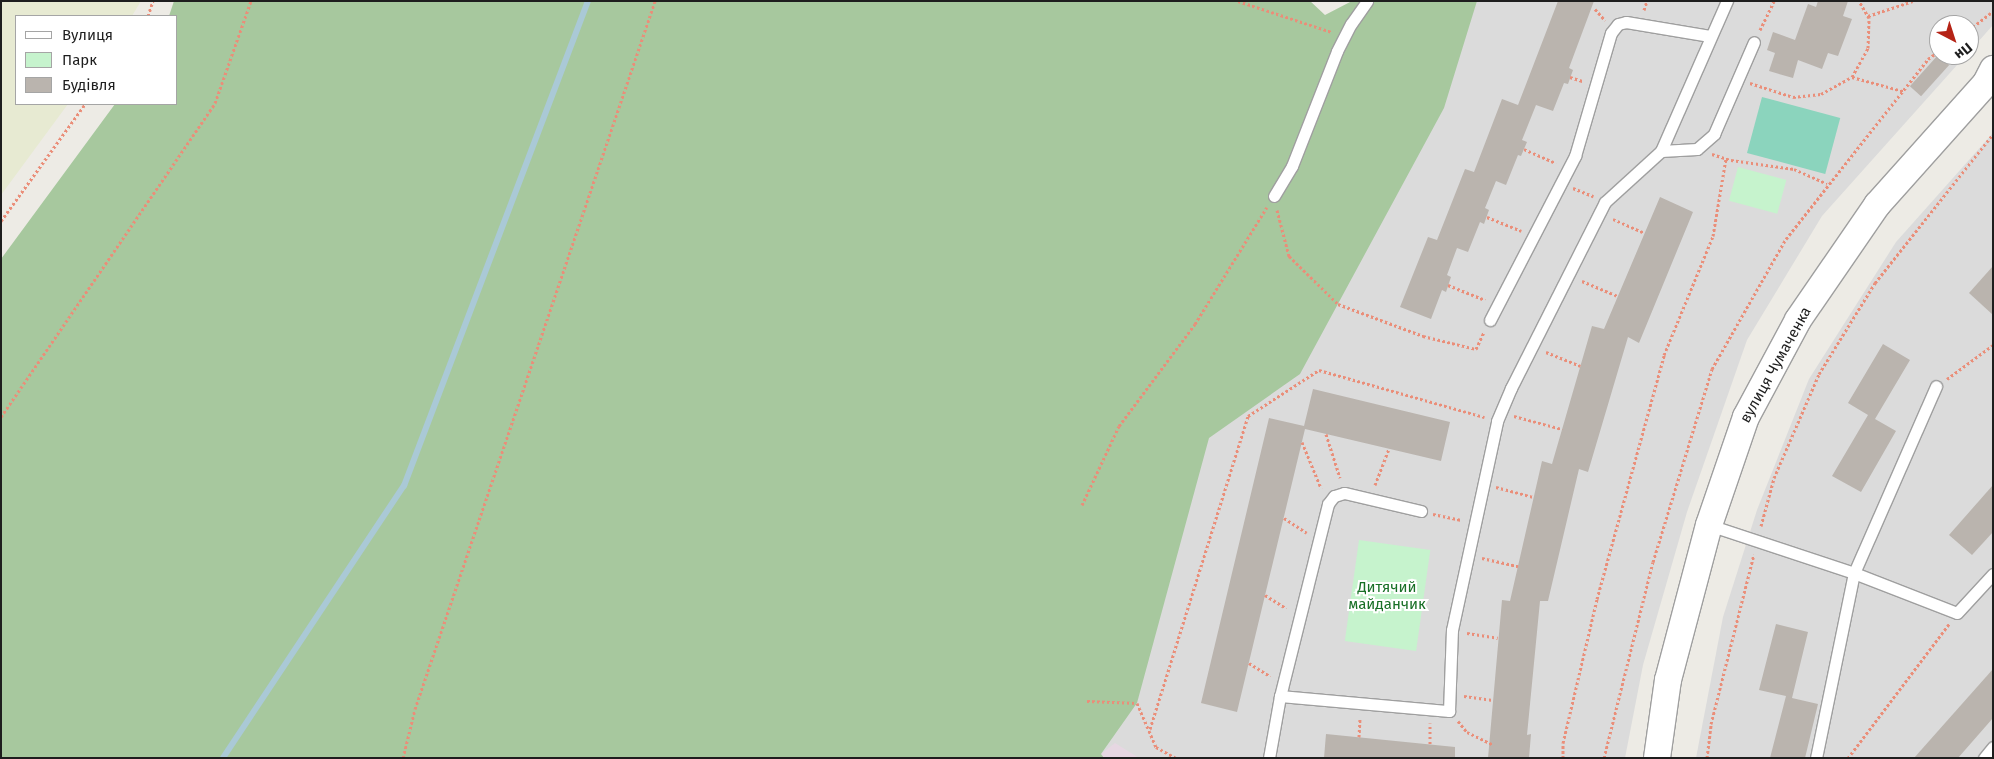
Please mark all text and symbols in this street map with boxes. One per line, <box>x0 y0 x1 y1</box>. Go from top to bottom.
legend <box>15 15 178 105</box>
north arrow <box>1929 15 1979 65</box>
text: Вулиця <box>62 26 113 44</box>
text: Пн <box>1951 39 1975 63</box>
text: Парк <box>62 51 97 69</box>
text: Будівля <box>62 76 116 94</box>
street label: вулиця Чумаченка <box>1737 304 1815 426</box>
park label: Дитячий майданчик <box>1348 578 1426 613</box>

